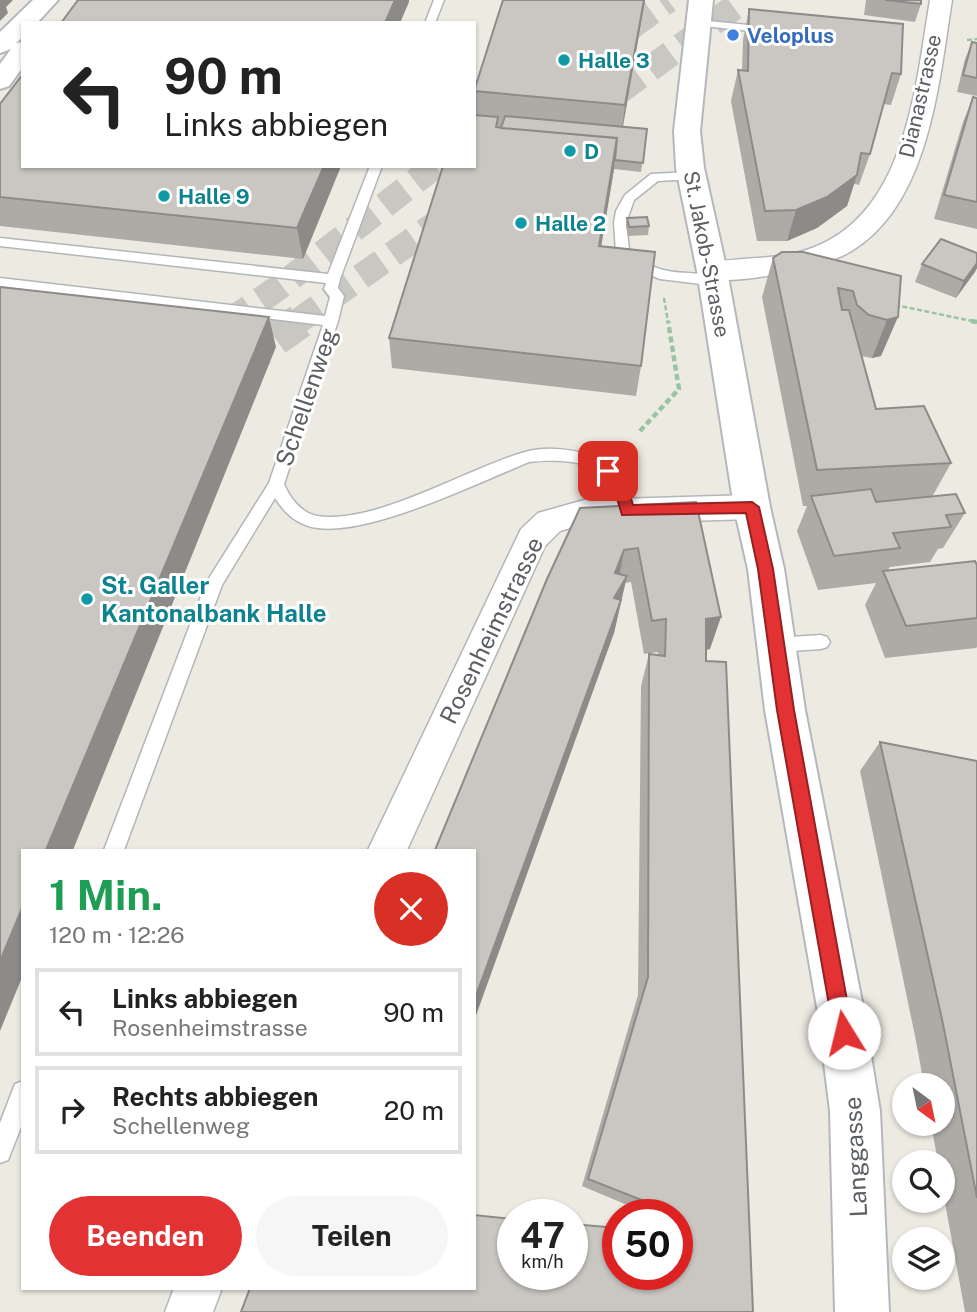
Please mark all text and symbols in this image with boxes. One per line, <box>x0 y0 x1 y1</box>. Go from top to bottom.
place label: Veloplus <box>747 23 834 48</box>
marker: Veloplus <box>725 27 741 43</box>
street label: Dianastrasse <box>894 32 946 160</box>
text: 90 m <box>164 47 283 105</box>
place label: Halle 3 <box>578 48 650 73</box>
icon: left <box>49 49 140 140</box>
marker: Halle 3 <box>556 52 572 68</box>
text: Links abbiegen <box>164 106 388 143</box>
place label: D <box>584 139 599 164</box>
marker: D <box>562 143 578 159</box>
street label: St. Jakob-Strasse <box>679 169 735 339</box>
place label: Halle 9 <box>178 184 250 209</box>
marker: Halle 9 <box>156 188 172 204</box>
place label: Halle 2 <box>535 211 606 236</box>
marker: Halle 2 <box>513 215 529 231</box>
street label: Schellenweg <box>269 324 343 470</box>
pin <box>578 441 638 501</box>
icon: arrive <box>589 452 627 490</box>
street label: Rosenheimstrasse <box>434 532 548 728</box>
place label: St. Galler Kantonalbank Halle <box>101 571 327 627</box>
marker: St. Galler Kantonalbank Halle <box>79 591 95 607</box>
text: 1 Min. <box>49 870 163 919</box>
button: close <box>374 872 448 946</box>
text: 120 m · 12:26 <box>49 921 185 948</box>
text: Links abbiegen <box>112 983 298 1014</box>
icon: left <box>53 993 91 1031</box>
position arrow <box>807 996 881 1070</box>
text: 90 m <box>383 997 444 1028</box>
text: Rosenheimstrasse <box>112 1014 308 1041</box>
north arrow <box>892 1073 956 1136</box>
map controls <box>892 1073 955 1290</box>
text: Rechts abbiegen <box>112 1081 318 1112</box>
icon: right <box>53 1091 91 1129</box>
text: 20 m <box>384 1095 444 1126</box>
street label: Langgasse <box>838 1096 872 1218</box>
text: Schellenweg <box>112 1112 250 1139</box>
button: search <box>892 1150 955 1213</box>
button: Beenden <box>49 1196 242 1276</box>
button: Teilen <box>256 1196 448 1276</box>
speed limit sign: 50 <box>602 1199 693 1290</box>
text: 47 <box>520 1215 565 1256</box>
button: layers <box>892 1227 955 1290</box>
text: km/h <box>521 1251 564 1272</box>

